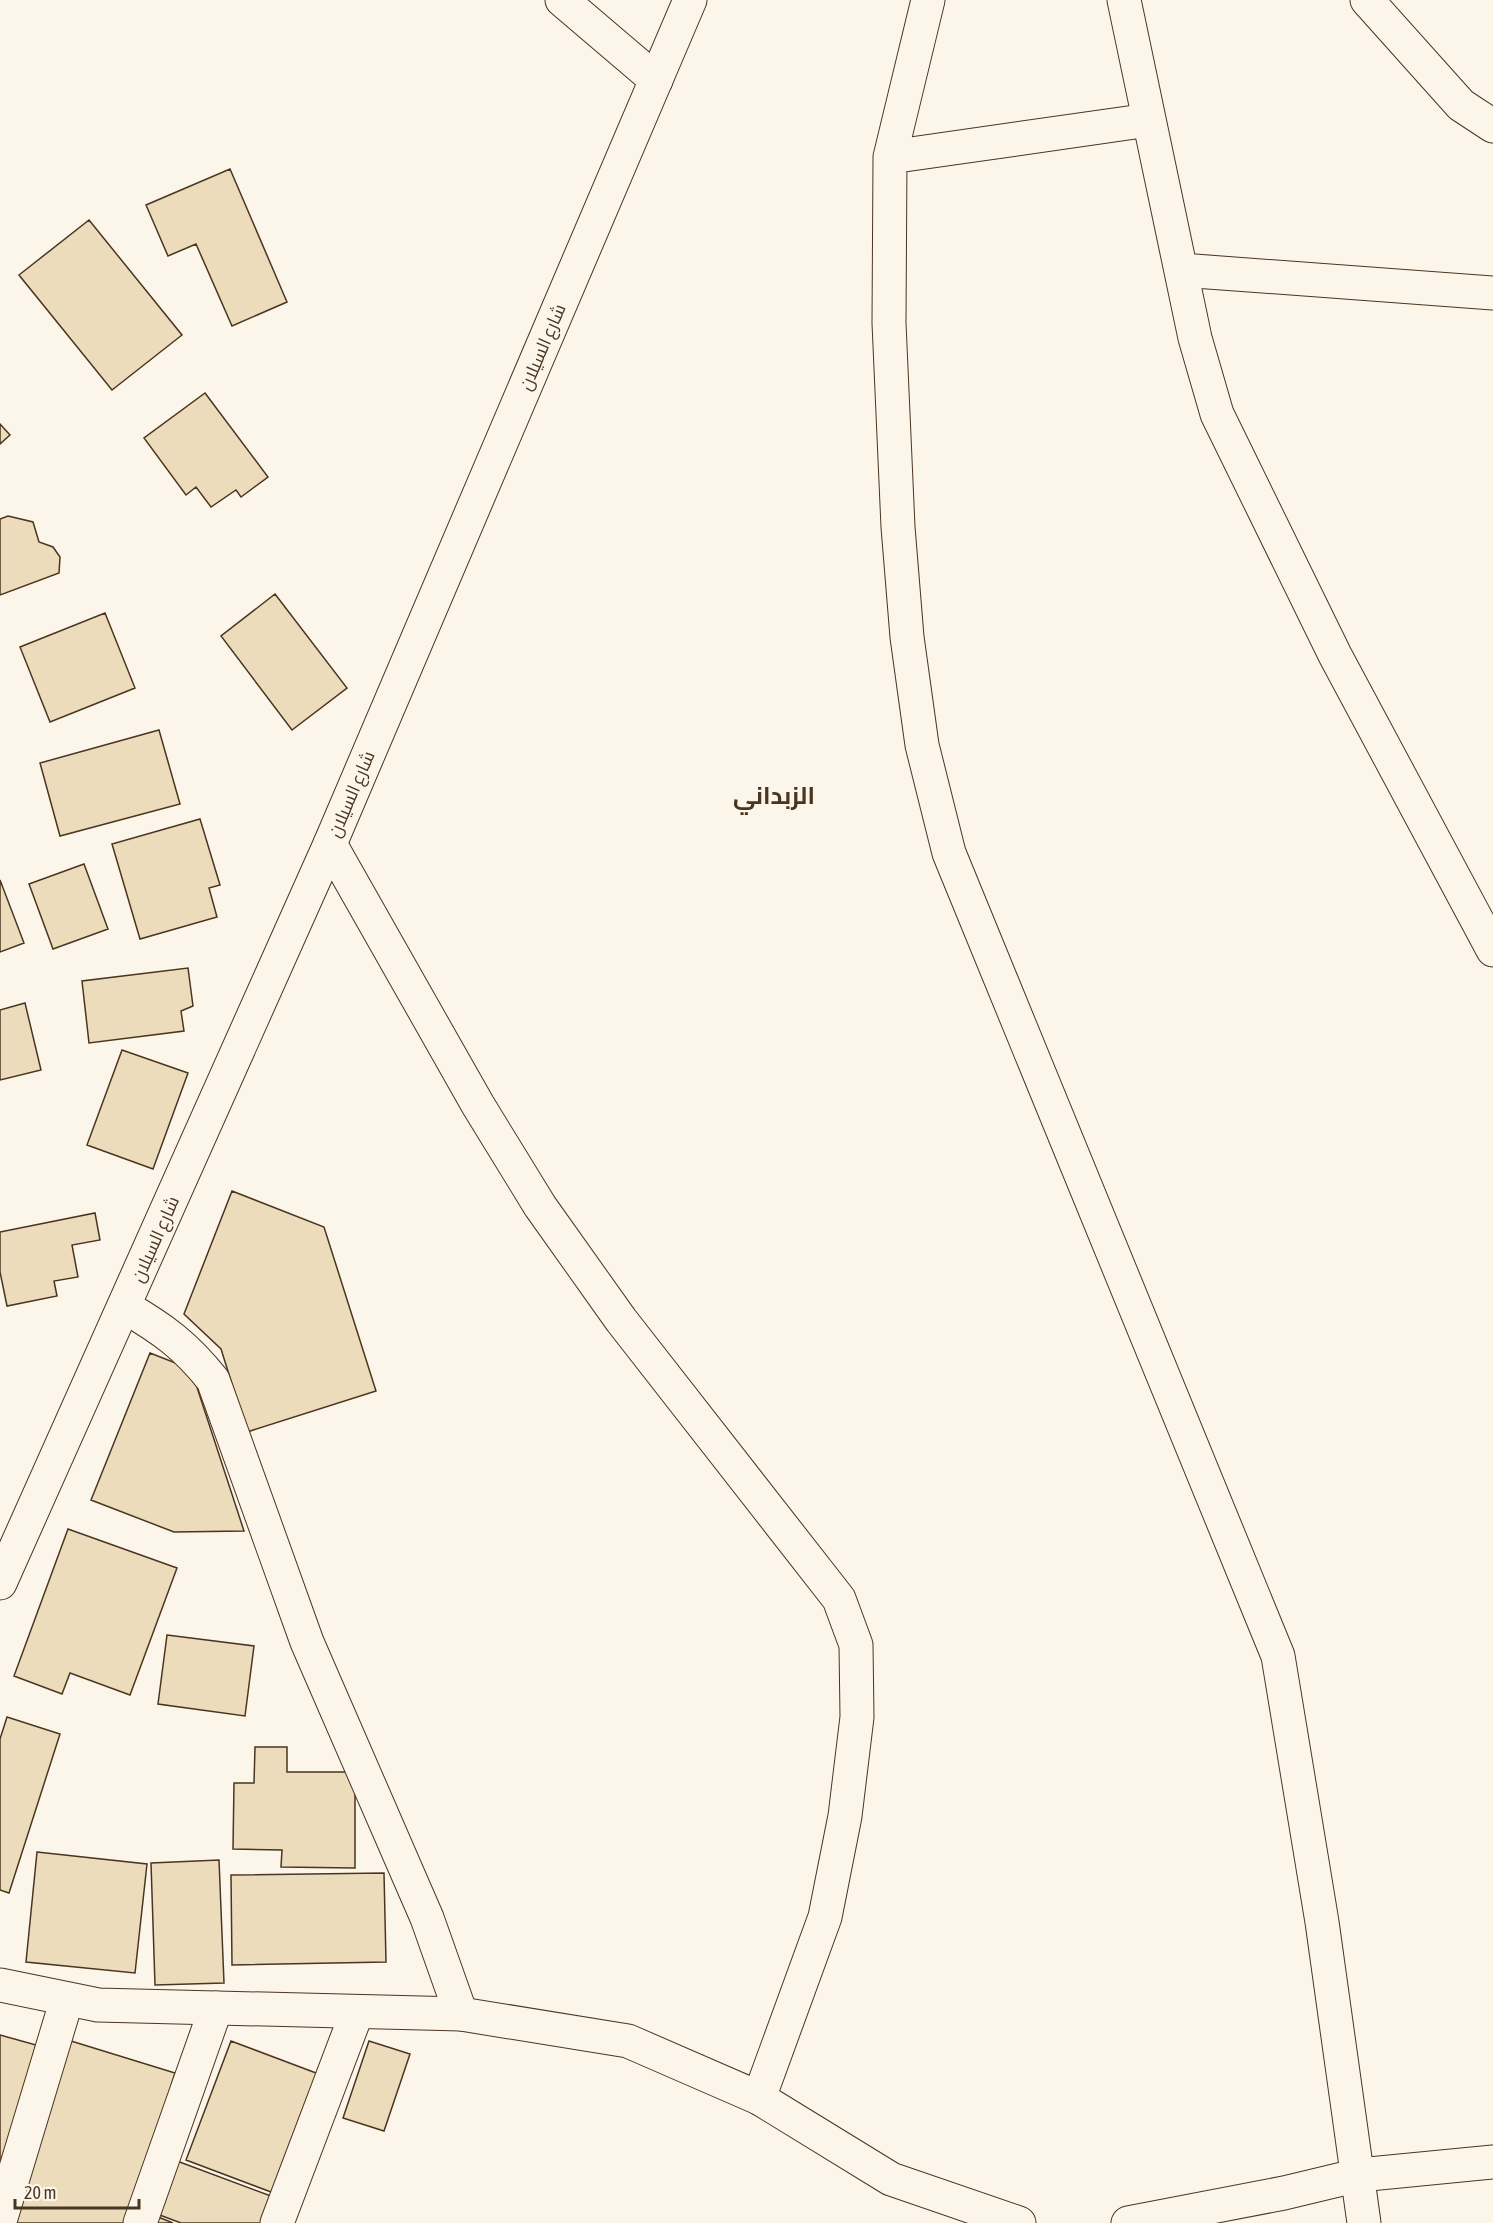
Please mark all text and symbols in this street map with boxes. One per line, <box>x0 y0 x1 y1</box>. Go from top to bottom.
street label: شارع السيلان <box>514 301 571 394</box>
street label: شارع السيلان <box>323 748 380 841</box>
district label: الزبداني <box>733 782 815 815</box>
street label: شارع السيلان <box>127 1193 185 1286</box>
scale bar <box>15 2172 140 2210</box>
text: 20 m <box>24 2182 56 2203</box>

